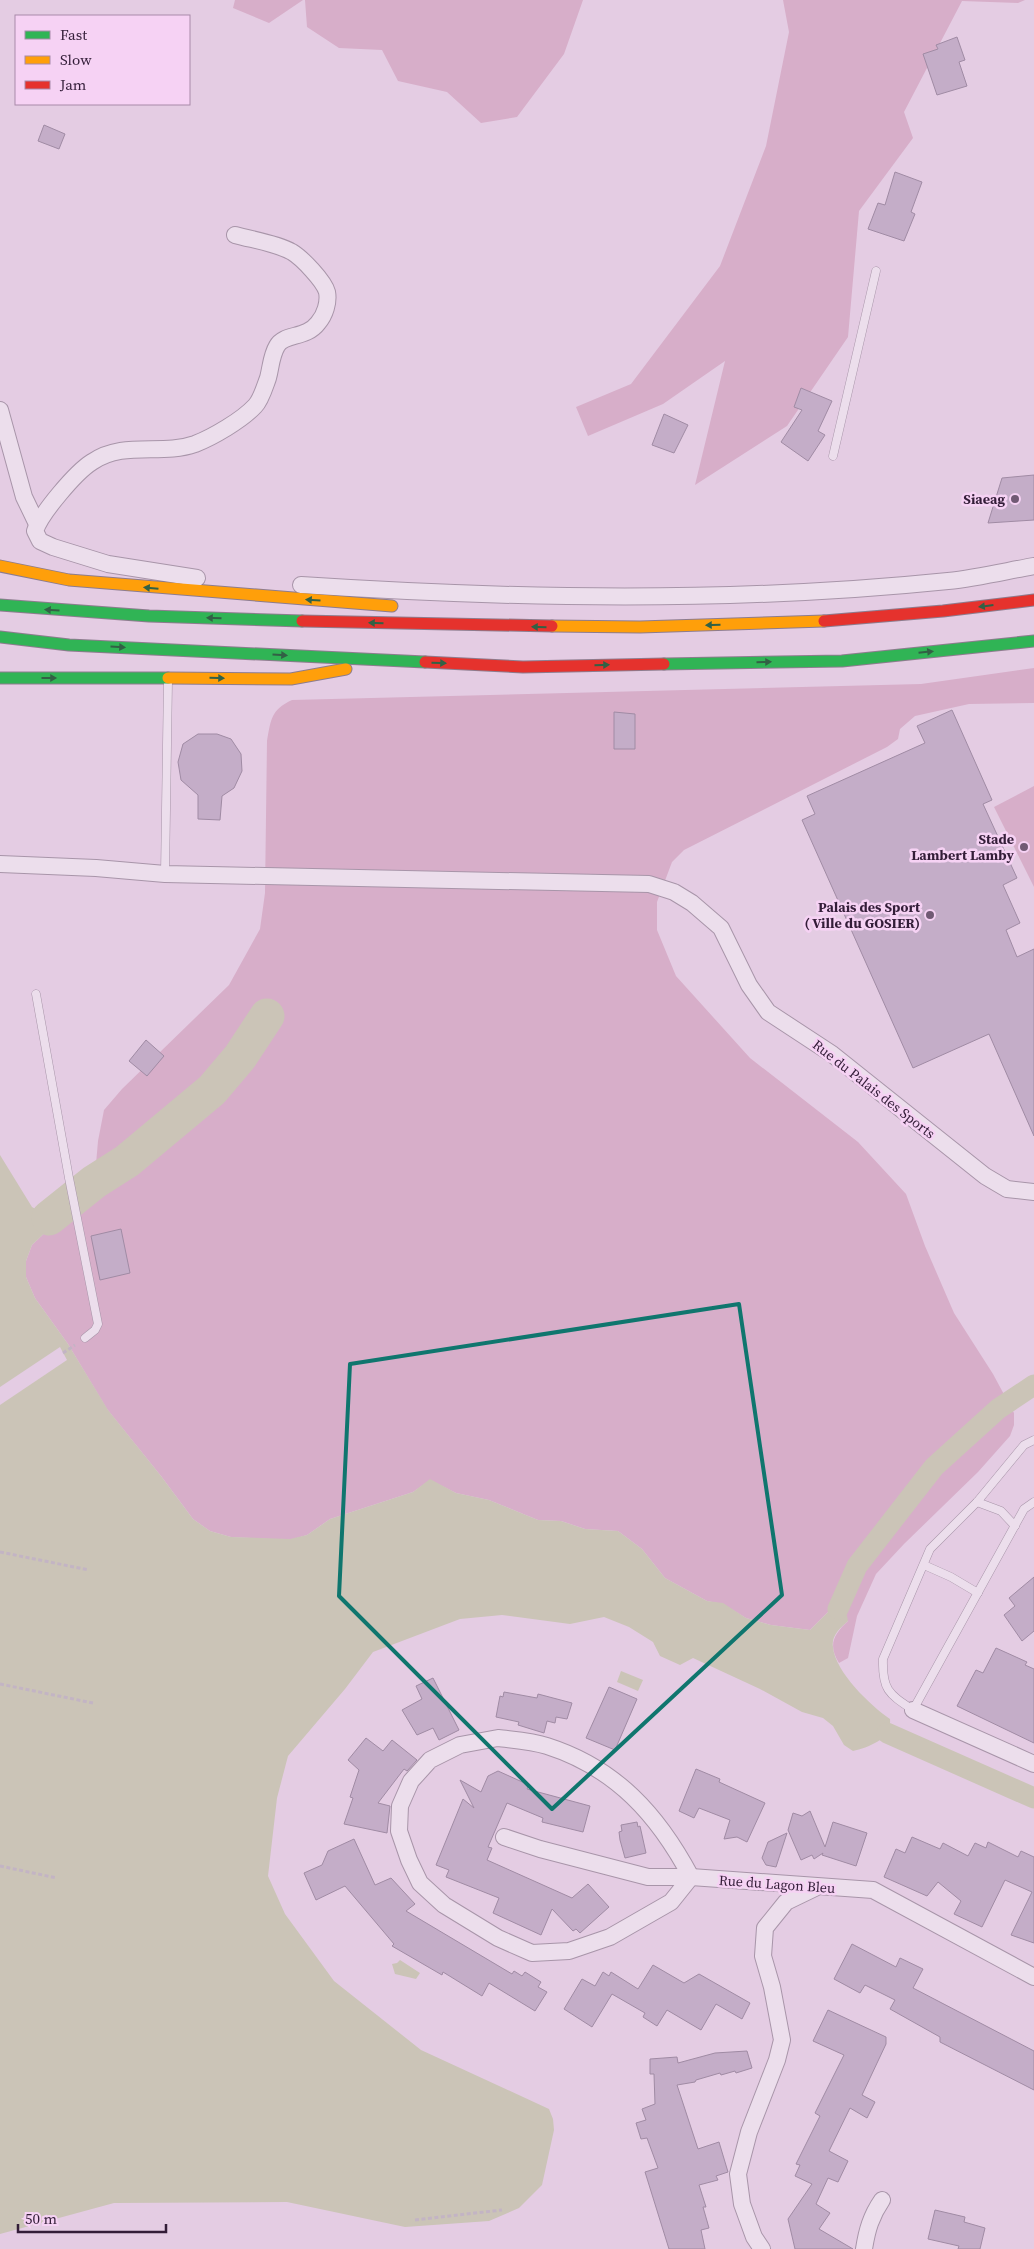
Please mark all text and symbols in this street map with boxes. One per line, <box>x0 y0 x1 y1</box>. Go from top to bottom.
legend <box>15 15 190 105</box>
text: Fast <box>60 24 87 45</box>
text: Slow <box>60 49 92 70</box>
text: Jam <box>59 74 87 95</box>
place label: Siaeag <box>963 489 1005 509</box>
marker: Siaeag <box>1009 493 1021 505</box>
one-way arrow <box>142 584 158 592</box>
one-way arrow <box>304 596 320 604</box>
one-way arrow <box>977 602 993 610</box>
one-way arrow <box>43 605 59 613</box>
one-way arrow <box>206 614 222 622</box>
one-way arrow <box>368 619 384 627</box>
one-way arrow <box>704 622 720 630</box>
one-way arrow <box>531 623 547 631</box>
one-way arrow <box>110 644 126 652</box>
one-way arrow <box>919 648 935 656</box>
one-way arrow <box>272 652 288 660</box>
one-way arrow <box>756 658 772 666</box>
one-way arrow <box>432 660 448 668</box>
one-way arrow <box>594 661 610 669</box>
one-way arrow <box>41 674 57 682</box>
one-way arrow <box>209 674 225 682</box>
place label: Stade Lambert Lamby <box>911 829 1015 865</box>
marker: Stade Lambert Lamby <box>1018 841 1030 853</box>
place label: Palais des Sport ( Ville du GOSIER) <box>804 897 921 933</box>
marker: Palais des Sport ( Ville du GOSIER) <box>924 909 936 921</box>
street label: Rue du Palais des Sports <box>808 1035 940 1143</box>
street label: Rue du Lagon Bleu <box>718 1870 836 1898</box>
scale bar <box>18 2202 165 2234</box>
text: 50 m <box>25 2208 57 2229</box>

